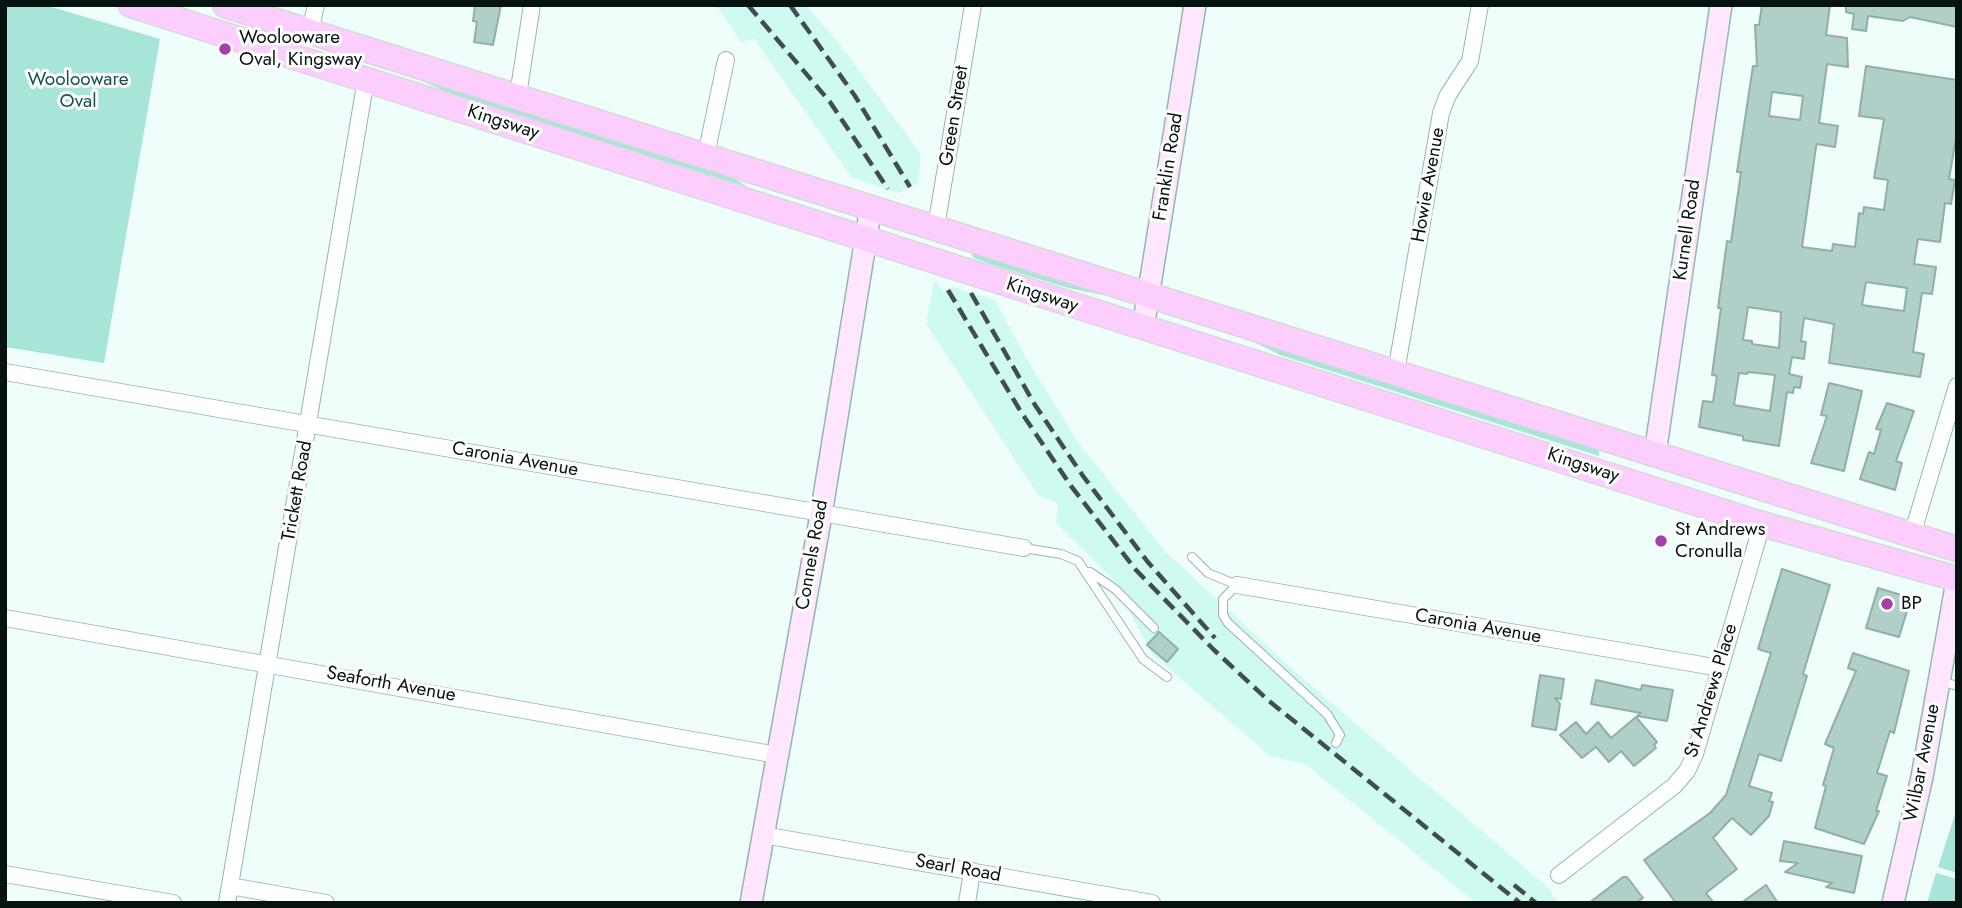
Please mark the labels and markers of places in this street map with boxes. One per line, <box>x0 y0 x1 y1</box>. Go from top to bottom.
place label: Woolooware Oval, Kingsway <box>239 27 362 71</box>
marker: Woolooware Oval, Kingsway <box>217 41 233 57</box>
place label: St Andrews Cronulla <box>1675 519 1765 563</box>
marker: St Andrews Cronulla <box>1653 533 1669 549</box>
place label: BP <box>1901 593 1922 615</box>
marker: BP <box>1879 596 1895 612</box>

